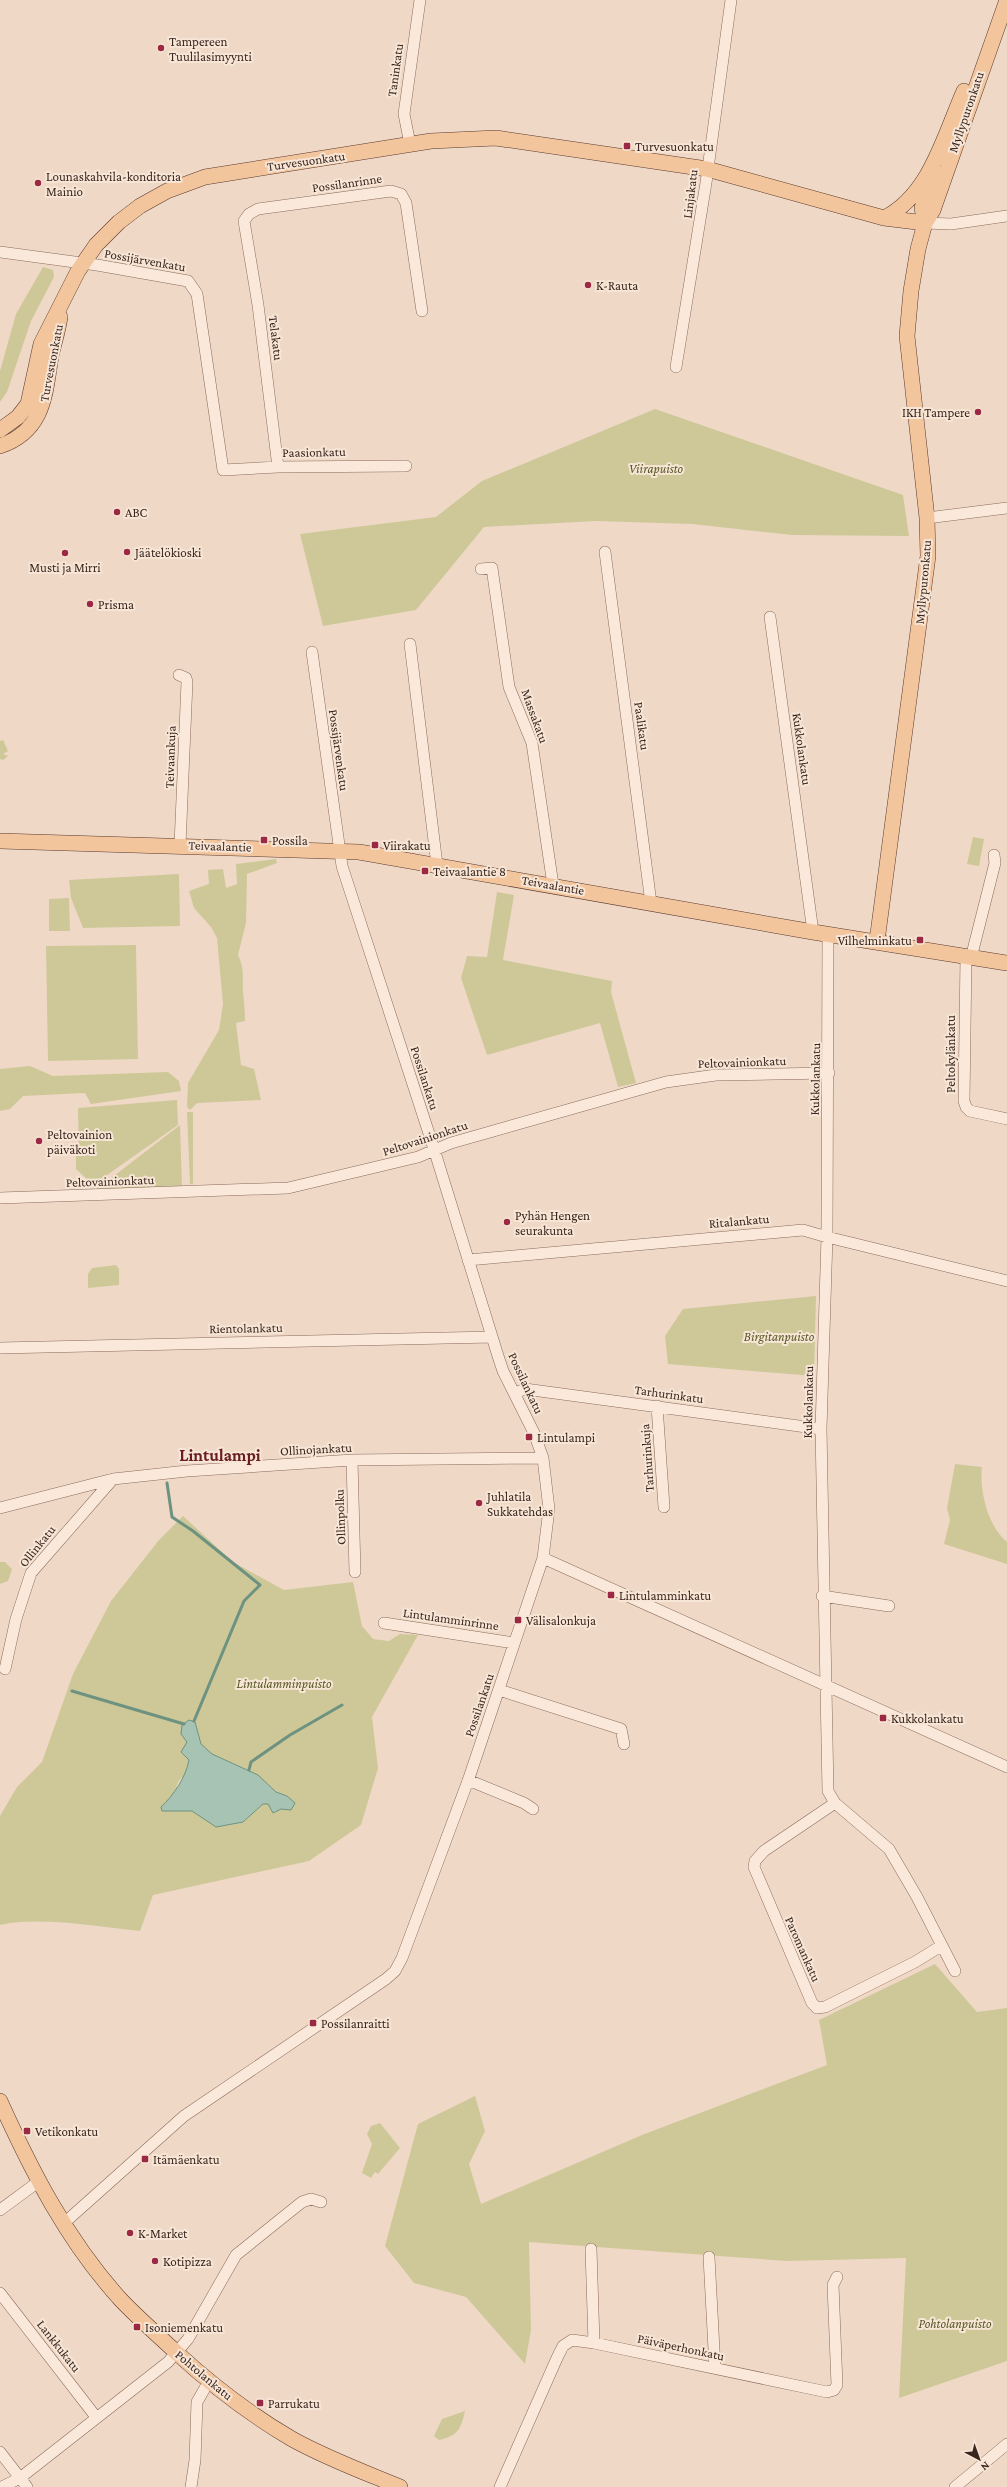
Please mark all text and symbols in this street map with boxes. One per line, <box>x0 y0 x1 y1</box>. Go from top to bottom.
place label: Tampereen Tuulilasimyynti <box>169 34 252 64</box>
street label: Taninkatu <box>384 42 406 97</box>
marker: Tampereen Tuulilasimyynti <box>156 43 166 53</box>
street label: Myllypuronkatu <box>945 70 987 154</box>
place label: Turvesuonkatu <box>635 139 714 154</box>
marker: Turvesuonkatu <box>622 141 632 151</box>
street label: Turvesuonkatu <box>266 148 346 174</box>
street label: Linjakatu <box>680 168 701 220</box>
place label: Lounaskahvila-konditoria Mainio <box>46 169 181 199</box>
street label: Possilanrinne <box>311 171 383 195</box>
marker: Lounaskahvila-konditoria Mainio <box>33 178 43 188</box>
street label: Possijärvenkatu <box>103 245 187 276</box>
place label: K-Rauta <box>596 278 638 293</box>
marker: K-Rauta <box>583 280 593 290</box>
street label: Telakatu <box>266 315 286 361</box>
street label: Turvesuonkatu <box>36 323 66 403</box>
place label: IKH Tampere <box>902 405 970 420</box>
marker: IKH Tampere <box>973 407 983 417</box>
street label: Paasionkatu <box>282 444 346 460</box>
park label: Viirapuisto <box>629 461 684 476</box>
place label: ABC <box>125 505 147 520</box>
marker: ABC <box>112 507 122 517</box>
street label: Myllypuronkatu <box>912 539 934 625</box>
place label: Jäätelökioski <box>134 545 202 560</box>
marker: Jäätelökioski <box>122 547 132 557</box>
marker: Musti ja Mirri <box>60 548 70 558</box>
place label: Musti ja Mirri <box>29 560 101 576</box>
place label: Prisma <box>98 597 134 612</box>
marker: Prisma <box>85 599 95 609</box>
street label: Massakatu <box>518 687 552 745</box>
street label: Paalikatu <box>631 701 653 751</box>
street label: Possijärvenkatu <box>325 708 352 792</box>
street label: Kukkolankatu <box>790 712 814 786</box>
street label: Teivaankuja <box>161 725 180 789</box>
place label: Possila <box>272 833 308 848</box>
marker: Possila <box>259 835 269 845</box>
street label: Teivaalantie <box>188 837 252 855</box>
place label: Viirakatu <box>383 838 431 853</box>
marker: Viirakatu <box>370 840 380 850</box>
place label: Teivaalantie 8 <box>433 864 506 879</box>
marker: Teivaalantie 8 <box>420 866 430 876</box>
street label: Teivaalantie <box>520 872 586 898</box>
place label: Vilhelminkatu <box>838 933 912 948</box>
marker: Vilhelminkatu <box>915 935 925 945</box>
street label: Peltokylänkatu <box>943 1015 958 1093</box>
street label: Kukkolankatu <box>807 1042 823 1115</box>
street label: Possilankatu <box>408 1044 442 1112</box>
street label: Peltovainionkatu <box>697 1053 787 1071</box>
street label: Peltovainionkatu <box>381 1117 470 1159</box>
place label: Peltovainion päiväkoti <box>47 1127 112 1157</box>
marker: Peltovainion päiväkoti <box>34 1136 44 1146</box>
street label: Peltovainionkatu <box>65 1172 155 1190</box>
place label: Pyhän Hengen seurakunta <box>515 1208 590 1238</box>
street label: Ritalankatu <box>708 1211 770 1231</box>
marker: Pyhän Hengen seurakunta <box>502 1217 512 1227</box>
street label: Rientolankatu <box>209 1320 283 1336</box>
park label: Birgitanpuisto <box>744 1329 815 1344</box>
street label: Possilankatu <box>505 1350 547 1416</box>
street label: Kukkolankatu <box>800 1365 816 1438</box>
street label: Tarhurinkatu <box>634 1382 705 1406</box>
street label: Tarhurinkuja <box>637 1423 658 1493</box>
place label: Lintulampi <box>537 1430 596 1445</box>
marker: Lintulampi <box>524 1432 534 1442</box>
street label: Ollinojankatu <box>280 1440 352 1459</box>
district label: Lintulampi <box>179 1446 261 1465</box>
street label: Ollinpolku <box>332 1489 348 1545</box>
place label: Juhlatila Sukkatehdas <box>486 1489 553 1519</box>
marker: Juhlatila Sukkatehdas <box>474 1498 484 1508</box>
street label: Ollinkatu <box>16 1522 58 1570</box>
place label: Lintulamminkatu <box>619 1588 711 1603</box>
marker: Lintulamminkatu <box>606 1590 616 1600</box>
street label: Lintulamminrinne <box>402 1605 500 1633</box>
place label: Välisalonkuja <box>526 1613 596 1629</box>
marker: Välisalonkuja <box>513 1615 523 1625</box>
street label: Possilankatu <box>461 1671 497 1739</box>
park label: Lintulamminpuisto <box>237 1676 332 1691</box>
place label: Kukkolankatu <box>891 1711 964 1726</box>
marker: Kukkolankatu <box>878 1713 888 1723</box>
street label: Paromankatu <box>782 1914 824 1984</box>
place label: Possilanraitti <box>321 2016 390 2031</box>
marker: Possilanraitti <box>308 2018 318 2028</box>
place label: Vetikonkatu <box>35 2124 98 2139</box>
marker: Vetikonkatu <box>22 2126 32 2136</box>
place label: Itämäenkatu <box>153 2152 220 2167</box>
marker: Itämäenkatu <box>140 2154 150 2164</box>
place label: K-Market <box>138 2226 188 2241</box>
marker: K-Market <box>125 2228 135 2238</box>
place label: Kotipizza <box>163 2254 212 2269</box>
marker: Kotipizza <box>150 2256 160 2266</box>
park label: Pohtolanpuisto <box>919 2316 992 2331</box>
street label: Lankkukatu <box>34 2317 84 2375</box>
place label: Isoniemenkatu <box>145 2320 223 2335</box>
marker: Isoniemenkatu <box>132 2322 142 2332</box>
street label: Päiväperhonkatu <box>636 2330 726 2364</box>
street label: Pohtolankatu <box>172 2347 236 2403</box>
place label: Parrukatu <box>268 2396 320 2411</box>
marker: Parrukatu <box>255 2398 265 2408</box>
north arrow <box>959 2439 999 2479</box>
text: N <box>978 2460 992 2474</box>

